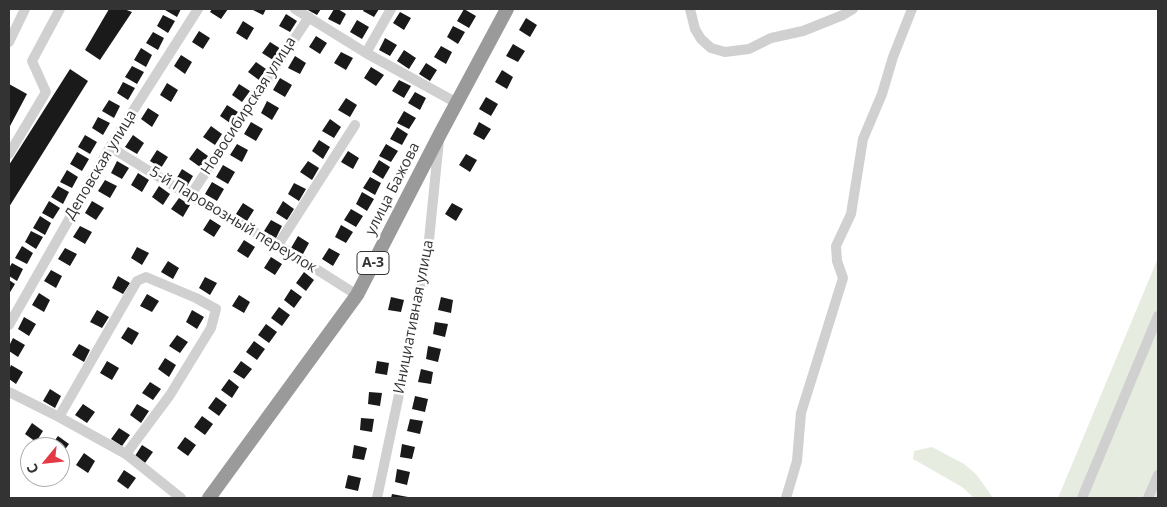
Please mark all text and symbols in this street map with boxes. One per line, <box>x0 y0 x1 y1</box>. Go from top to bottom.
street label: Новосибирская улица <box>198 34 300 178</box>
street label: Деповская улица <box>61 107 141 223</box>
street label: улица Бажова <box>362 140 424 238</box>
street label: 5-й Паровозный переулок <box>146 163 320 277</box>
street label: Инициативная улица <box>390 239 438 395</box>
road number: A-3 <box>357 252 389 274</box>
north arrow <box>20 437 70 487</box>
text: С <box>22 460 43 477</box>

